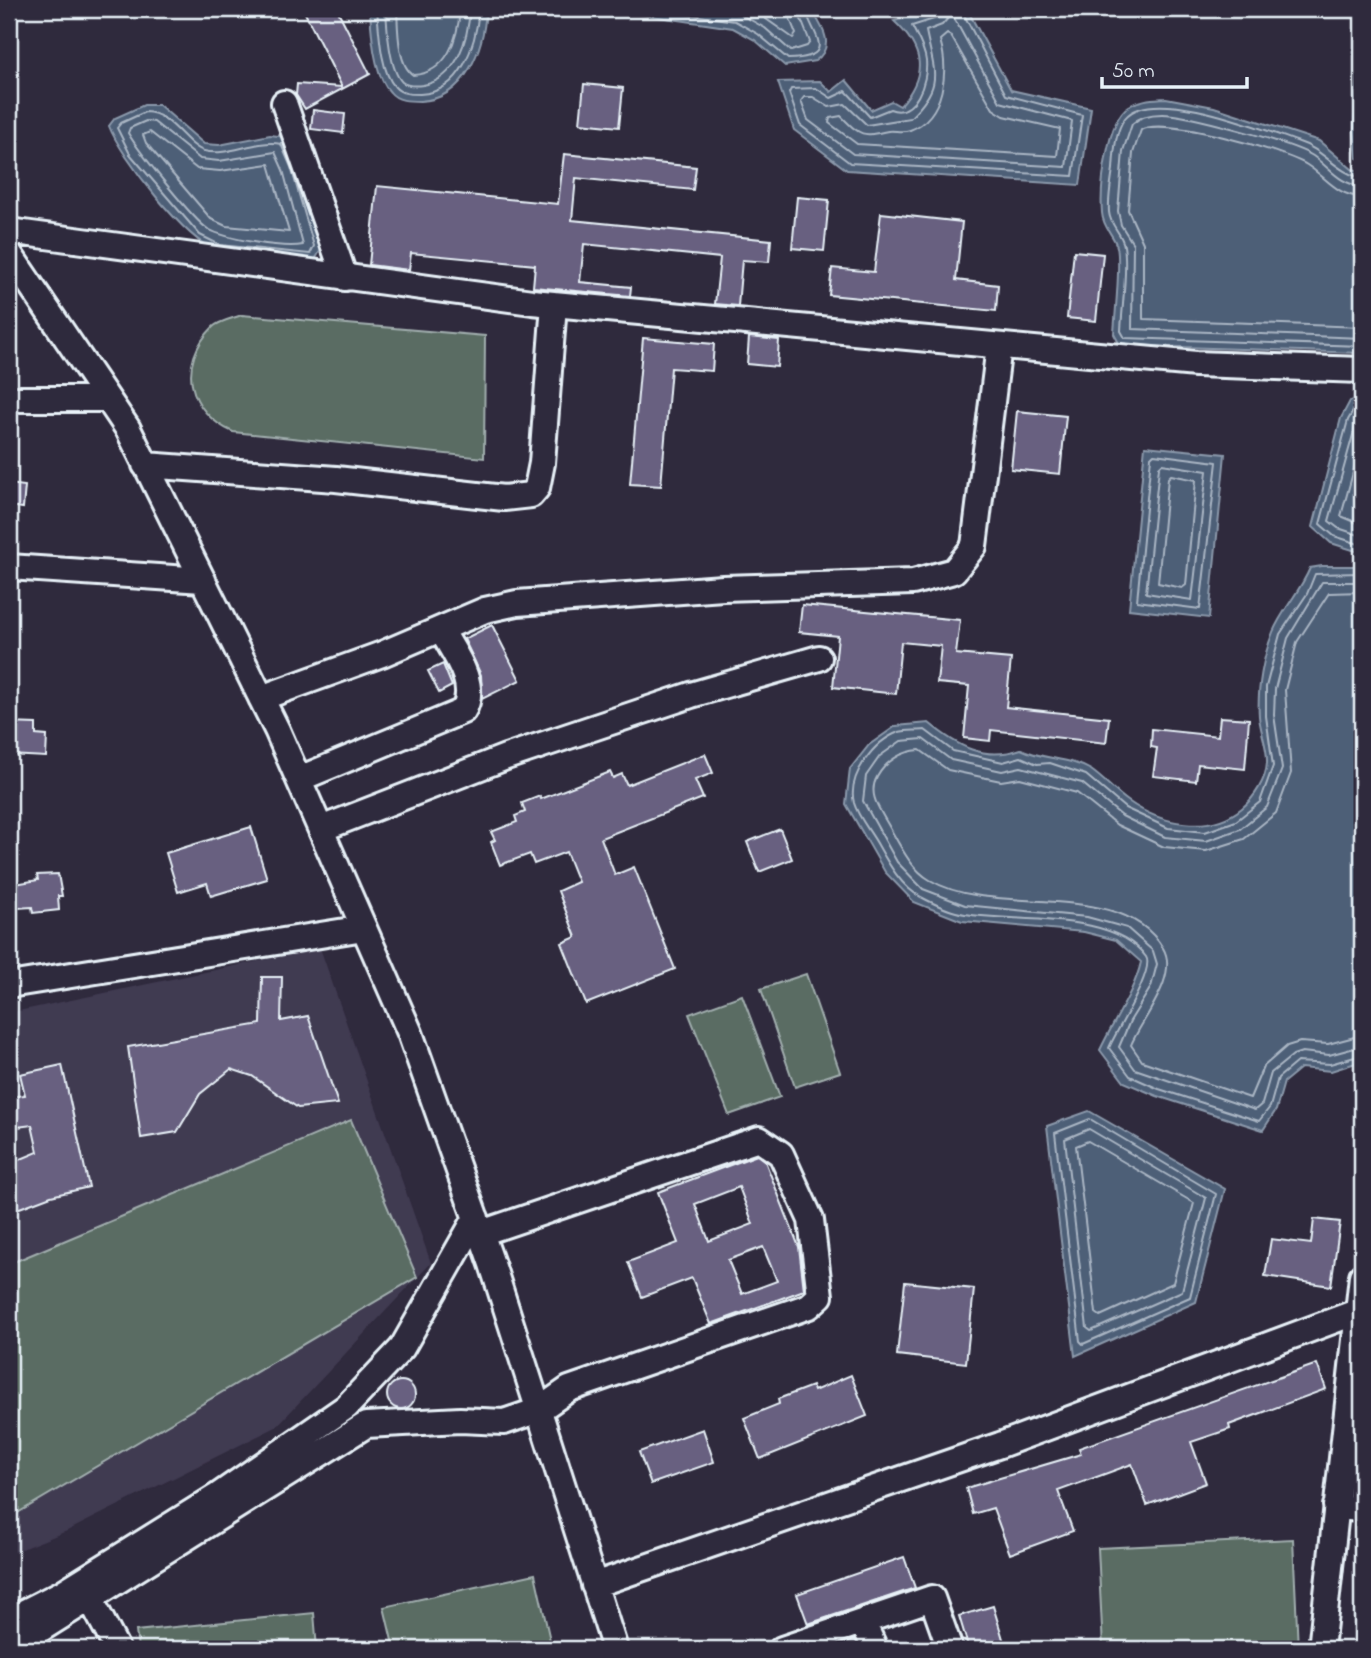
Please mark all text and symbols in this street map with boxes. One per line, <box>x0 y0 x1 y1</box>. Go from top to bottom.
scale bar <box>1102 46 1247 90</box>
text: 50 m <box>1112 57 1155 87</box>

